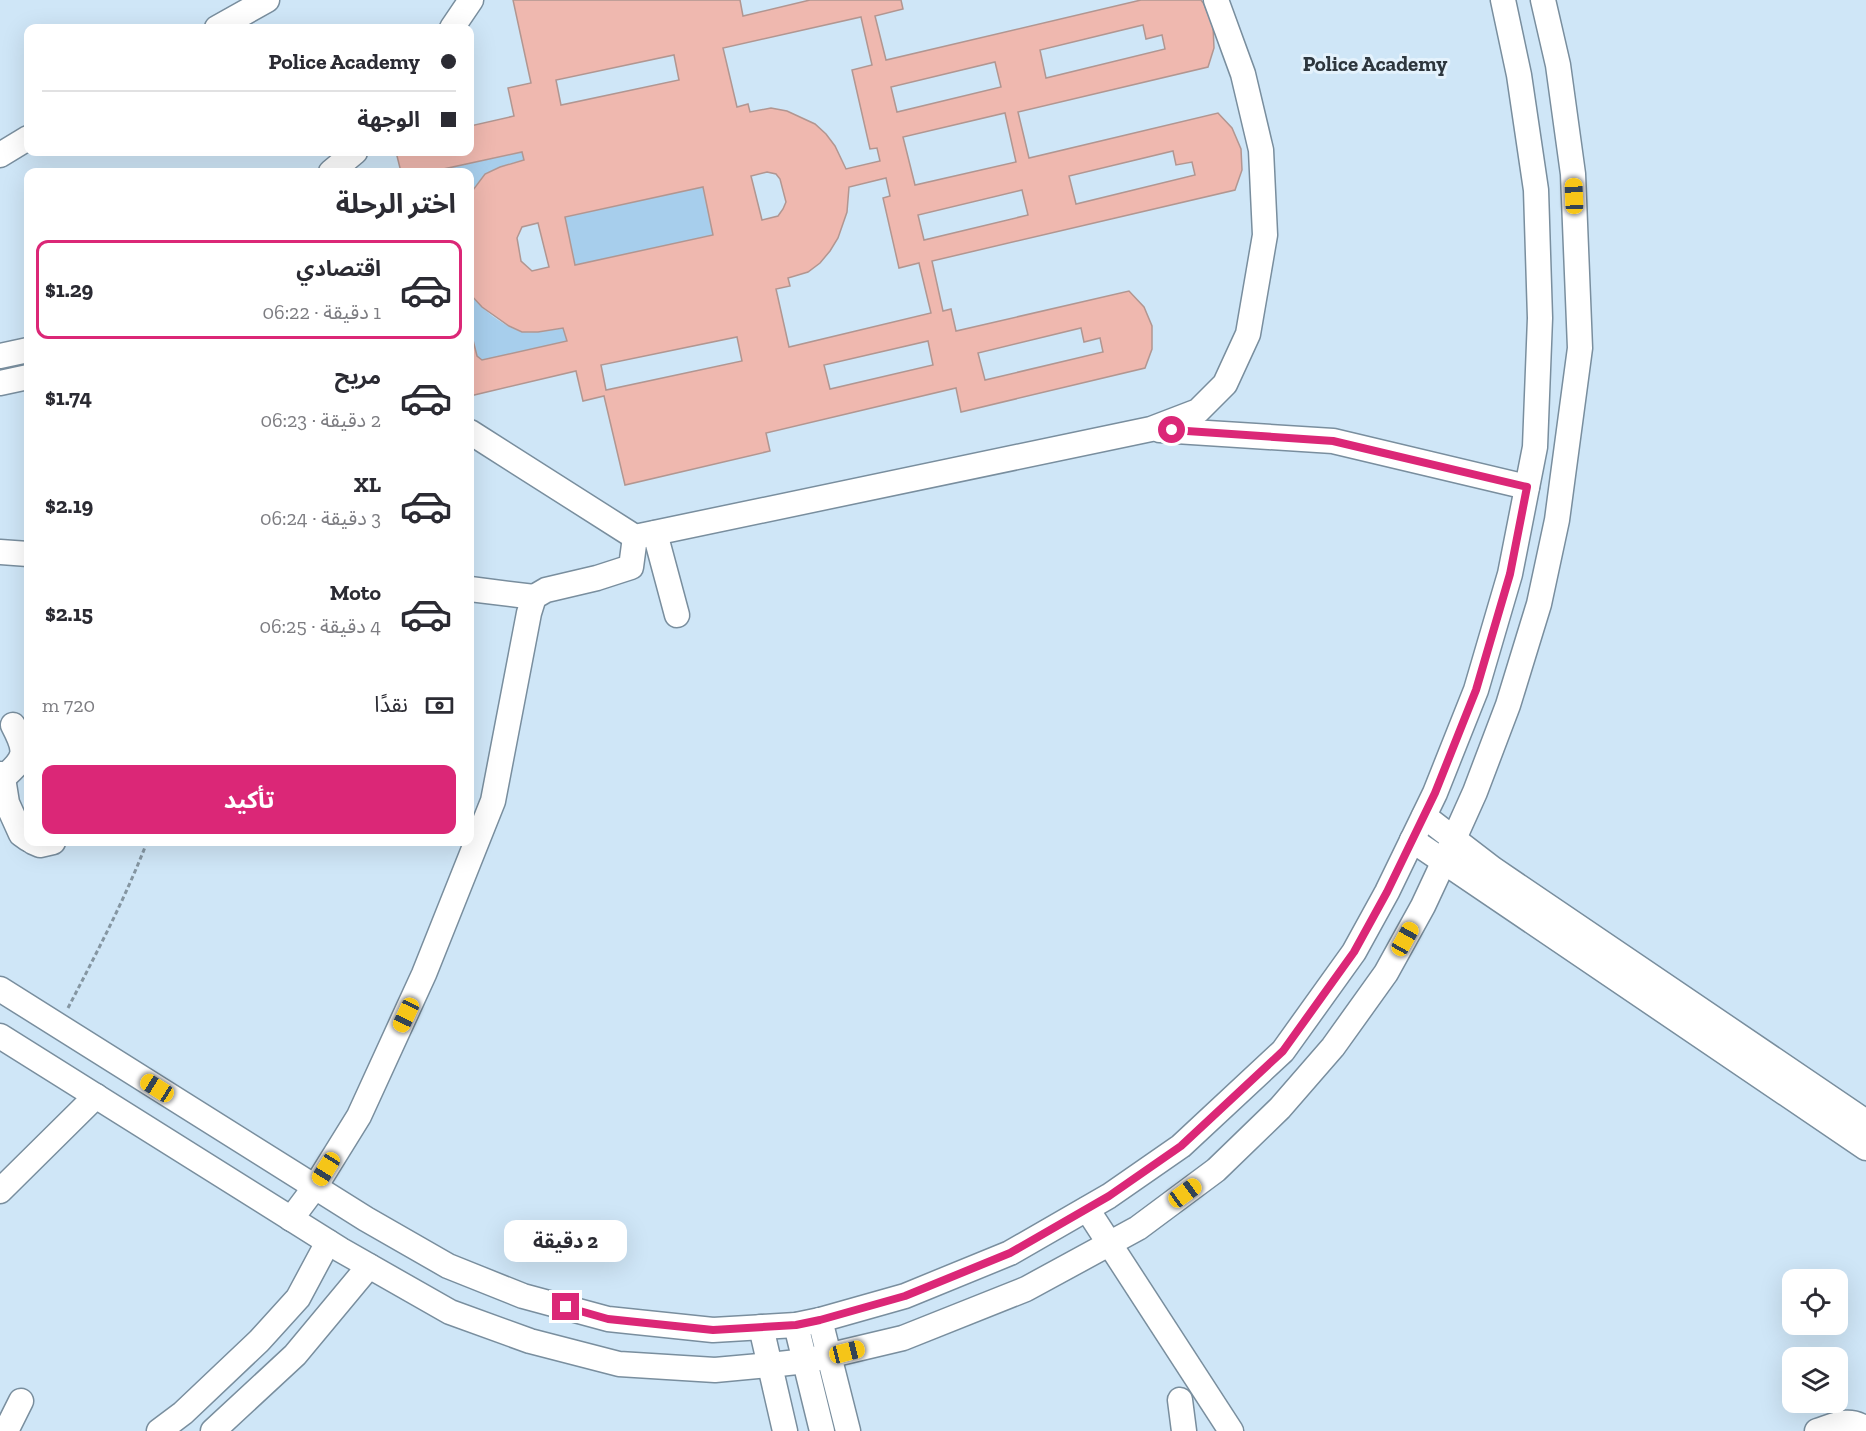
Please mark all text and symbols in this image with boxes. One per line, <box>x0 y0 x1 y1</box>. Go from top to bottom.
text: Police Academy <box>268 48 420 75</box>
district label: Police Academy <box>1303 51 1447 76</box>
text: الوجهة <box>357 106 420 133</box>
car <box>1564 178 1584 214</box>
text: اختر الرحلة <box>336 188 456 220</box>
text: اقتصادي <box>296 255 381 282</box>
icon: car <box>399 263 453 317</box>
text: $1.29 <box>45 276 93 303</box>
text: 1 دقيقة · 06:22 <box>263 300 381 324</box>
text: مريح <box>335 363 381 390</box>
icon: car <box>399 371 453 425</box>
text: $1.74 <box>45 384 92 411</box>
text: 2 دقيقة · 06:23 <box>260 408 381 432</box>
route start <box>1158 416 1185 443</box>
text: XL <box>354 471 381 498</box>
icon: car <box>399 479 453 533</box>
text: $2.19 <box>45 492 93 519</box>
text: 3 دقيقة · 06:24 <box>260 506 381 530</box>
text: Moto <box>330 579 381 606</box>
icon: car <box>399 587 453 641</box>
text: $2.15 <box>45 600 93 627</box>
text: 4 دقيقة · 06:25 <box>259 614 381 638</box>
icon: cash <box>423 689 456 722</box>
text: نقدًا <box>374 691 408 718</box>
text: 720 m <box>42 693 95 717</box>
button: تأكيد <box>42 765 456 834</box>
car <box>1388 919 1422 959</box>
car <box>390 995 422 1035</box>
car <box>137 1071 177 1105</box>
car <box>309 1149 343 1189</box>
car <box>1165 1175 1205 1211</box>
callout: 2 دقيقة <box>504 1220 628 1262</box>
text: 2 دقيقة <box>533 1229 598 1253</box>
map controls <box>1782 1269 1848 1413</box>
button: locate <box>1782 1269 1848 1335</box>
route end <box>552 1293 579 1320</box>
car <box>827 1339 867 1365</box>
button: layers <box>1782 1347 1848 1413</box>

